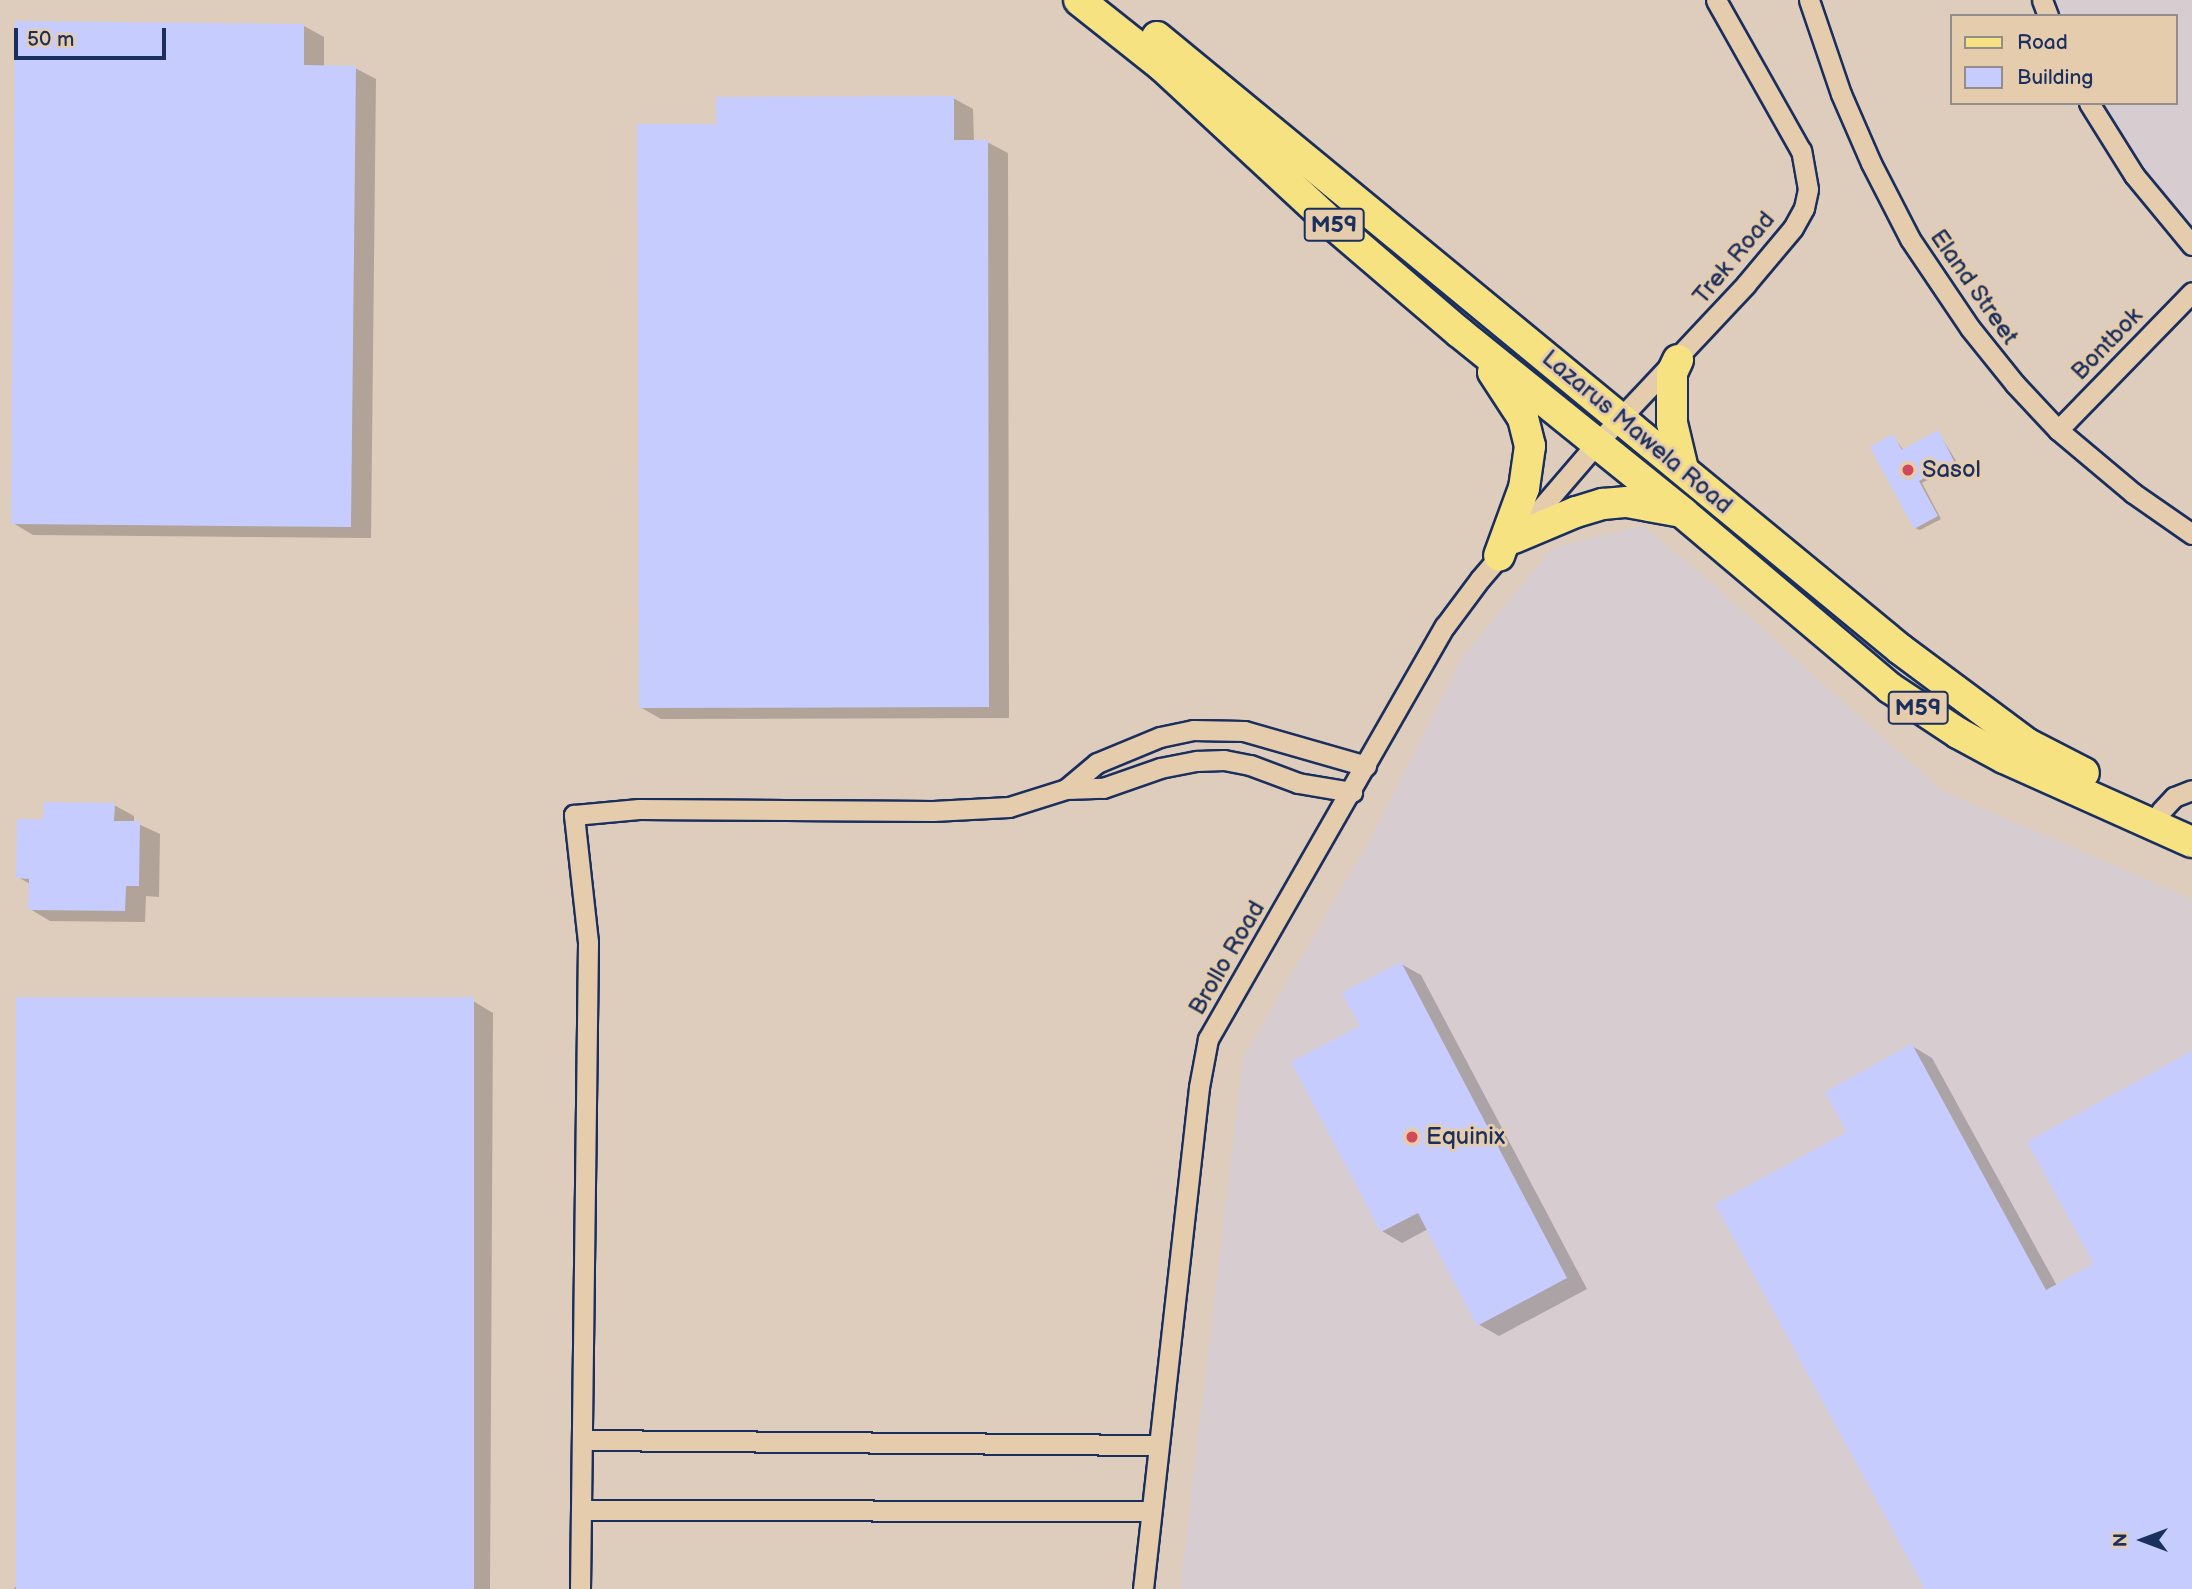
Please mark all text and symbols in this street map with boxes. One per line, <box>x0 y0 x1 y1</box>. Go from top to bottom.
scale bar <box>18 14 170 58</box>
legend <box>1951 14 2178 105</box>
text: 50 m <box>27 27 74 52</box>
text: Road <box>2017 30 2068 55</box>
text: Building <box>2017 65 2093 90</box>
road number: M59 <box>1302 206 1366 244</box>
street label: Trek Road <box>1687 206 1781 310</box>
street label: Eland Street <box>1924 224 2024 350</box>
street label: Bontbok <box>2065 302 2149 386</box>
street label: Lazarus Mawela Road <box>1536 344 1738 520</box>
place label: Sasol <box>1922 456 1981 484</box>
marker: Sasol <box>1900 462 1916 478</box>
road number: M59 <box>1886 688 1950 728</box>
street label: Brollo Road <box>1183 896 1271 1020</box>
place label: Equinix <box>1426 1123 1505 1151</box>
marker: Equinix <box>1404 1129 1420 1145</box>
north arrow <box>2108 1505 2178 1575</box>
text: N <box>2110 1533 2133 1547</box>

